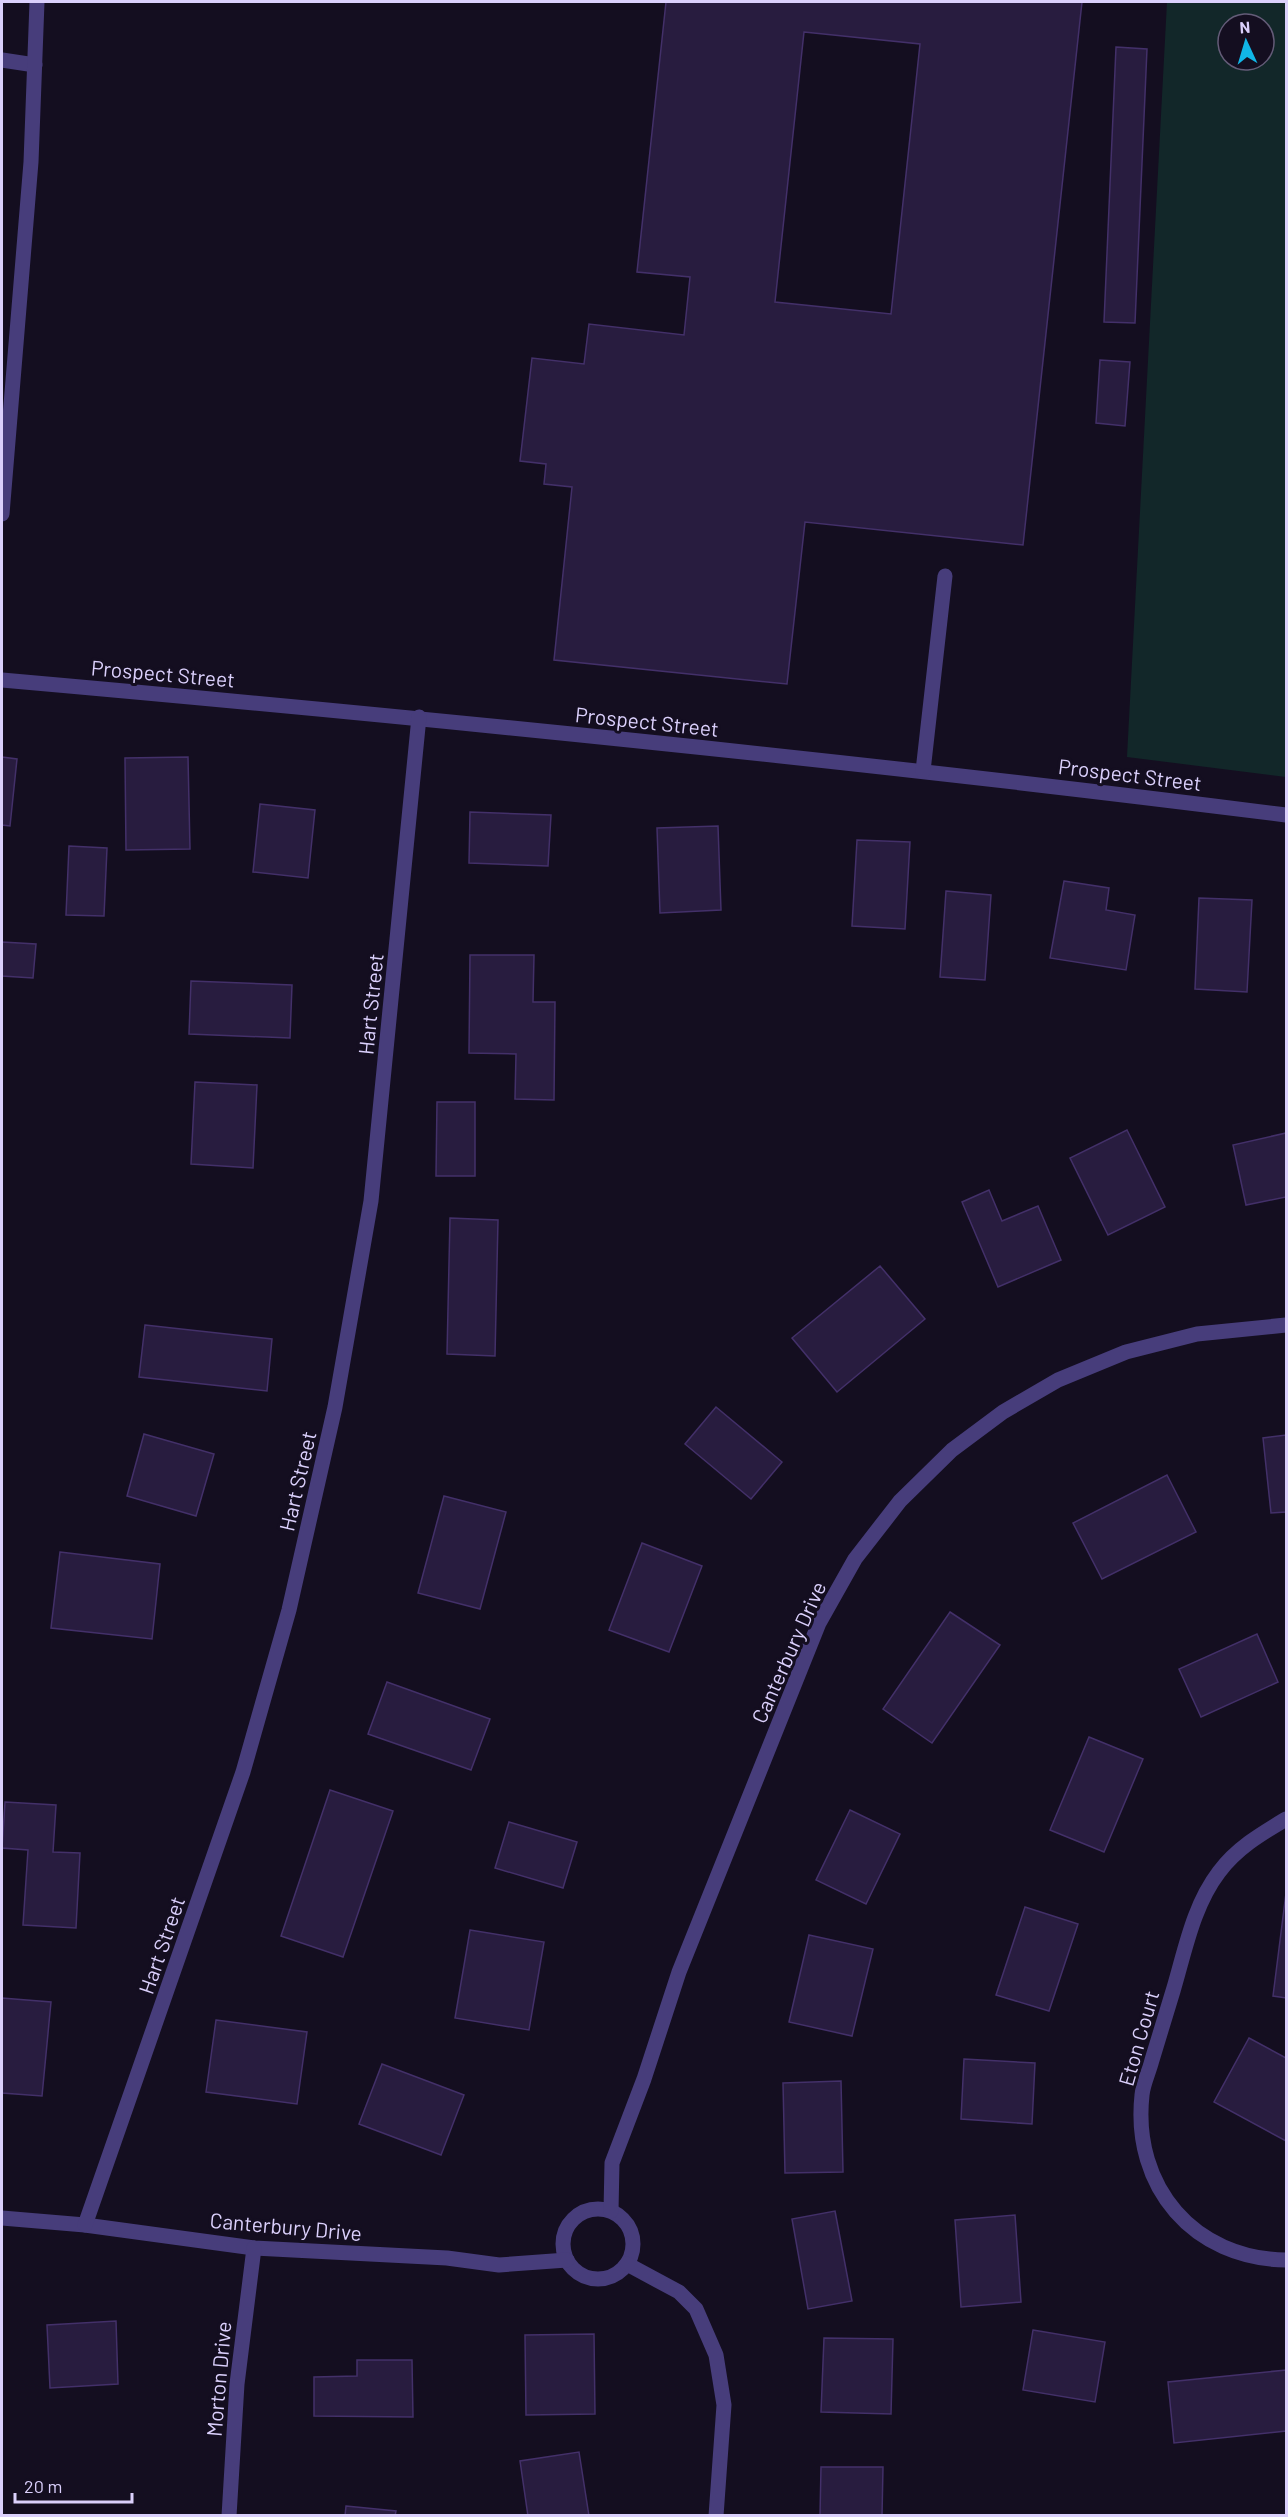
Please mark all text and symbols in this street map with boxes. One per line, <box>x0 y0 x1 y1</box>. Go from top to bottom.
north arrow <box>1216 12 1276 72</box>
text: N <box>1239 17 1251 36</box>
street label: Prospect Street <box>90 654 236 692</box>
street label: Prospect Street <box>574 701 720 741</box>
street label: Prospect Street <box>1057 753 1203 795</box>
street label: Hart Street <box>352 952 388 1056</box>
street label: Hart Street <box>273 1429 321 1533</box>
street label: Canterbury Drive <box>746 1577 830 1727</box>
street label: Hart Street <box>133 1893 189 1997</box>
street label: Eton Court <box>1112 1987 1164 2089</box>
street label: Canterbury Drive <box>209 2207 363 2245</box>
street label: Morton Drive <box>201 2320 235 2438</box>
scale bar <box>15 2466 132 2504</box>
text: 20 m <box>24 2475 62 2497</box>

